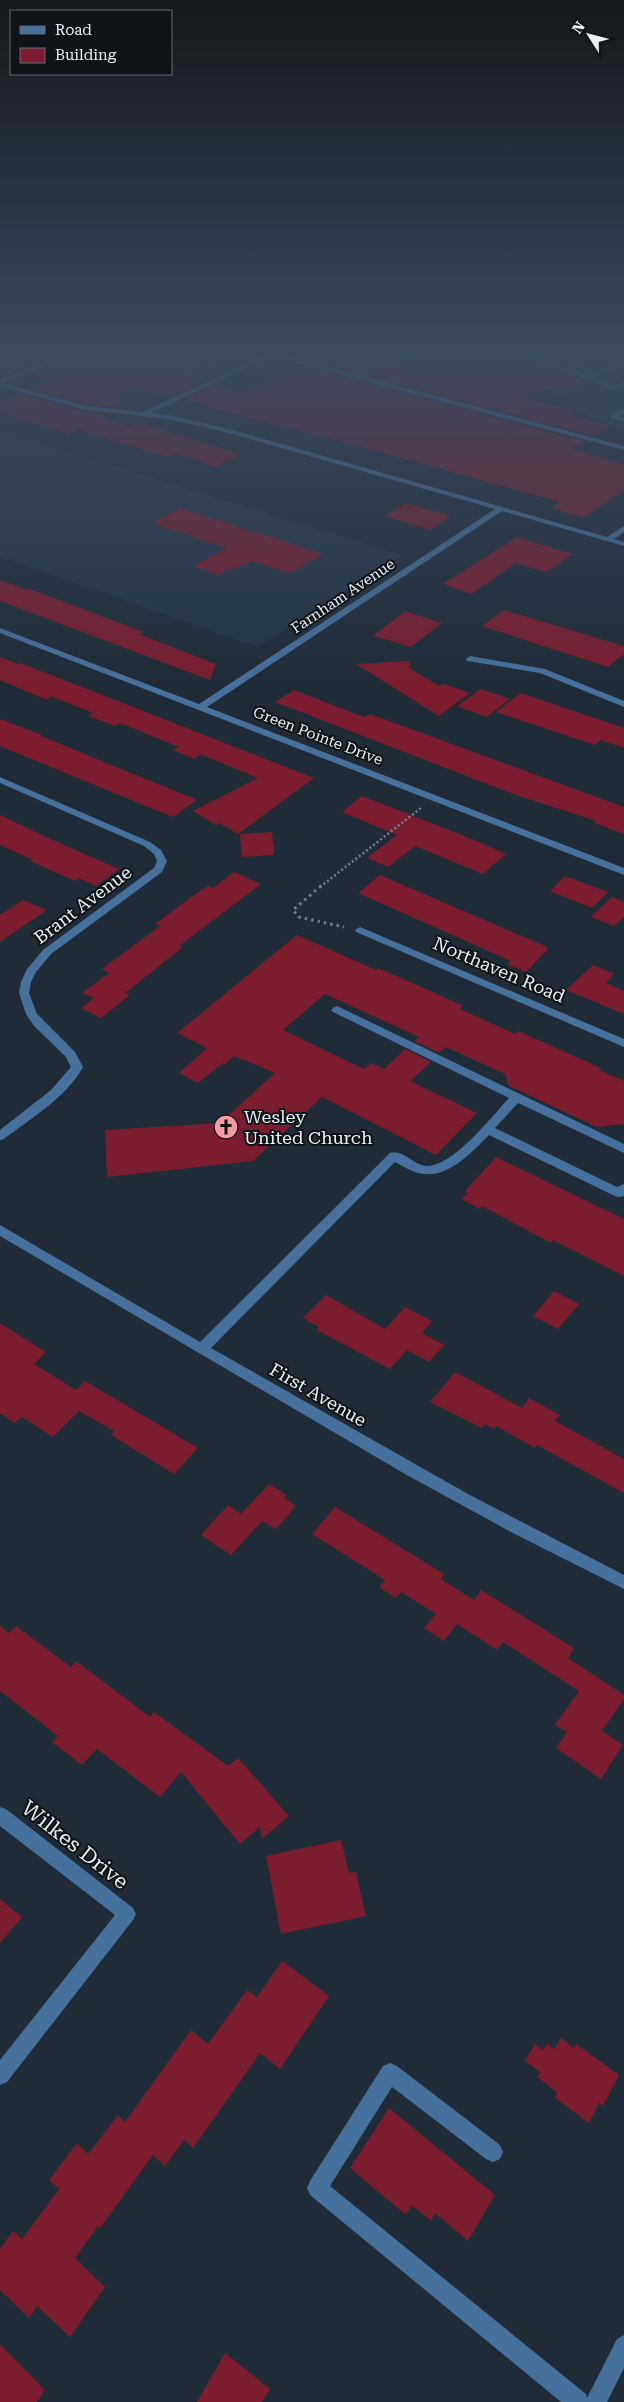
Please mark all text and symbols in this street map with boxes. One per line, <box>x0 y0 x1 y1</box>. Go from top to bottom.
legend <box>10 10 172 75</box>
north arrow <box>564 10 614 60</box>
text: N <box>569 18 588 36</box>
text: Road <box>55 21 92 39</box>
text: Building <box>55 46 117 64</box>
street label: Farnham Avenue <box>288 555 398 637</box>
street label: Green Pointe Drive <box>251 703 385 769</box>
street label: Brant Avenue <box>30 861 136 948</box>
street label: Northaven Road <box>430 932 569 1007</box>
place label: Wesley United Church <box>244 1106 373 1148</box>
church icon: Wesley United Church <box>213 1114 239 1140</box>
street label: First Avenue <box>266 1358 370 1431</box>
street label: Wilkes Drive <box>17 1796 133 1894</box>

